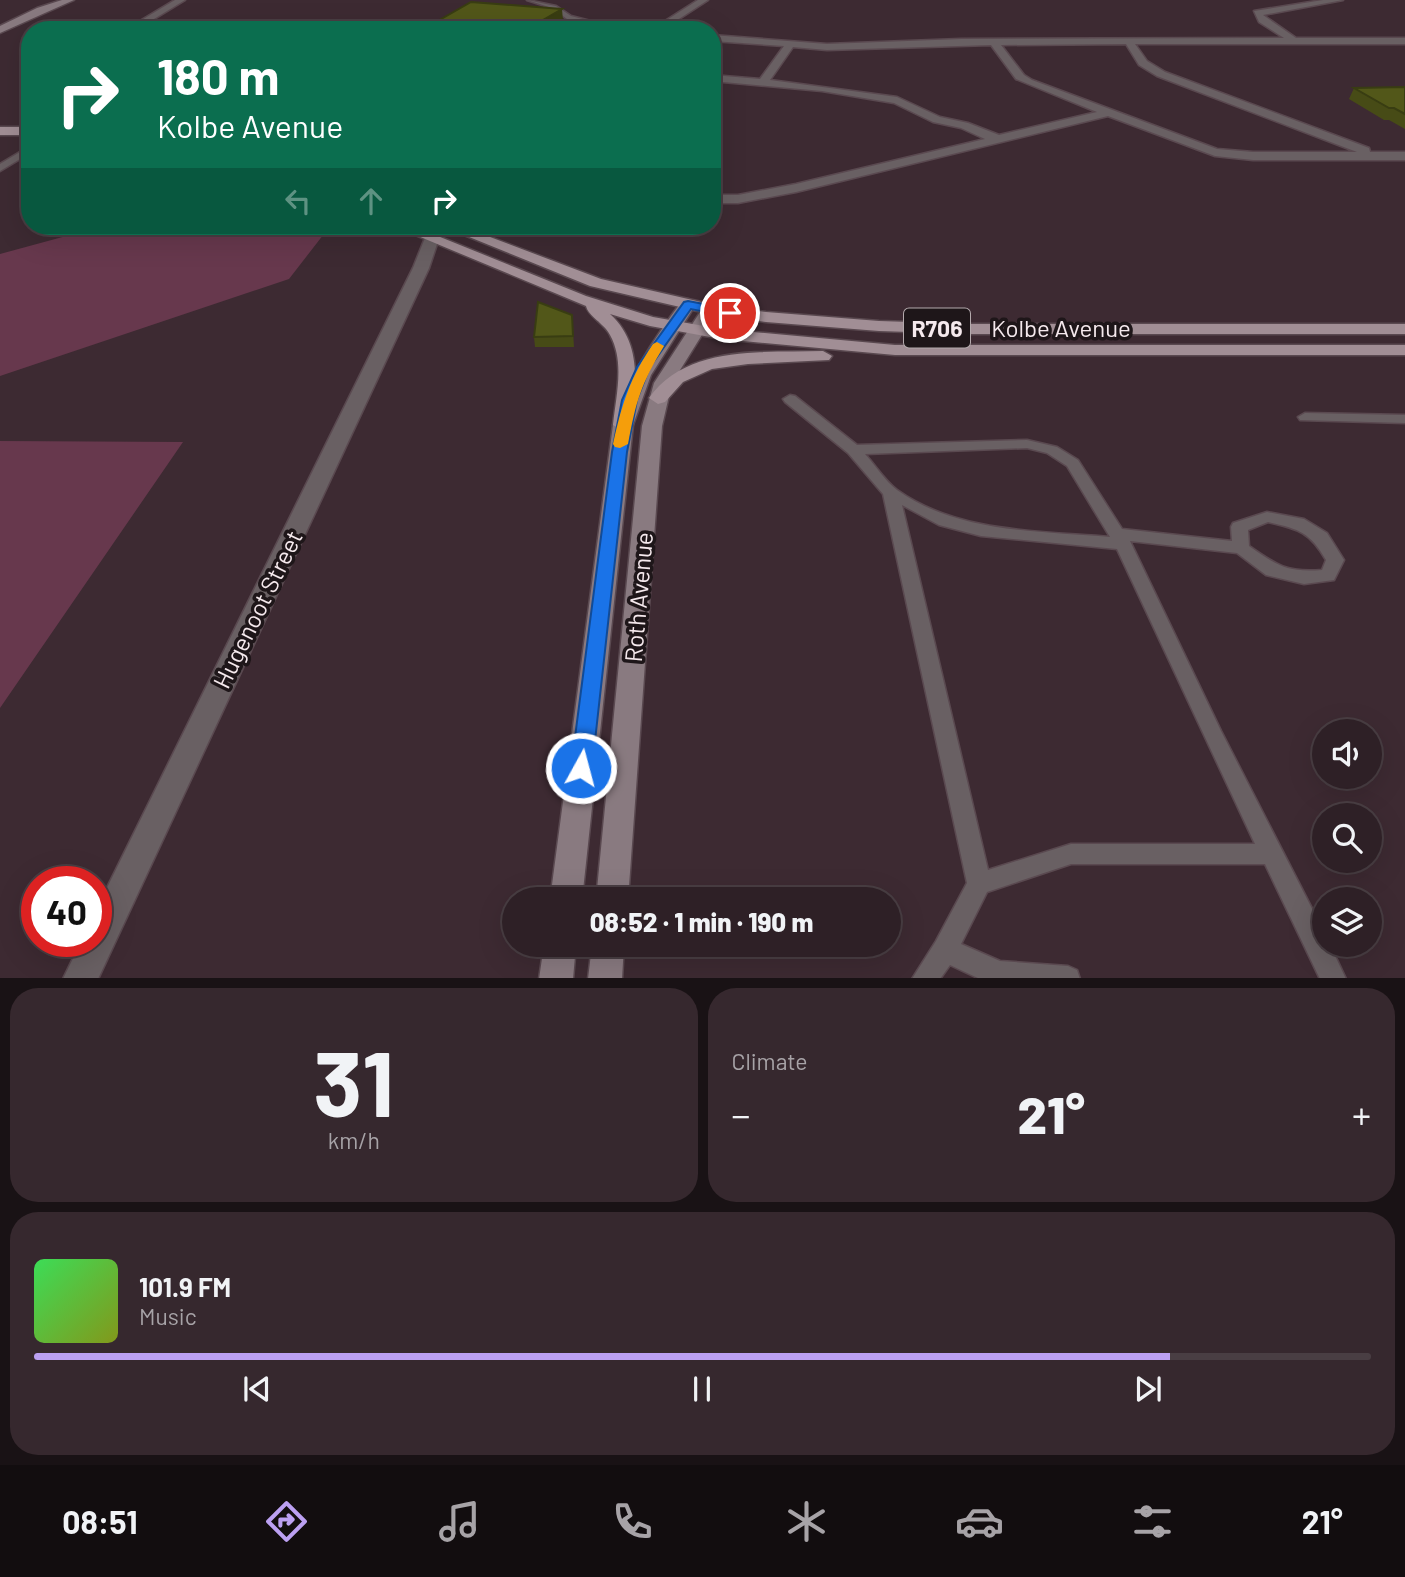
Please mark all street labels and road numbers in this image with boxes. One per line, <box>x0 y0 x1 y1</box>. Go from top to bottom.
road number: R706 <box>904 308 970 348</box>
street label: Kolbe Avenue <box>991 313 1131 342</box>
street label: Hugenoot Street <box>206 525 308 693</box>
street label: Roth Avenue <box>618 531 658 663</box>

